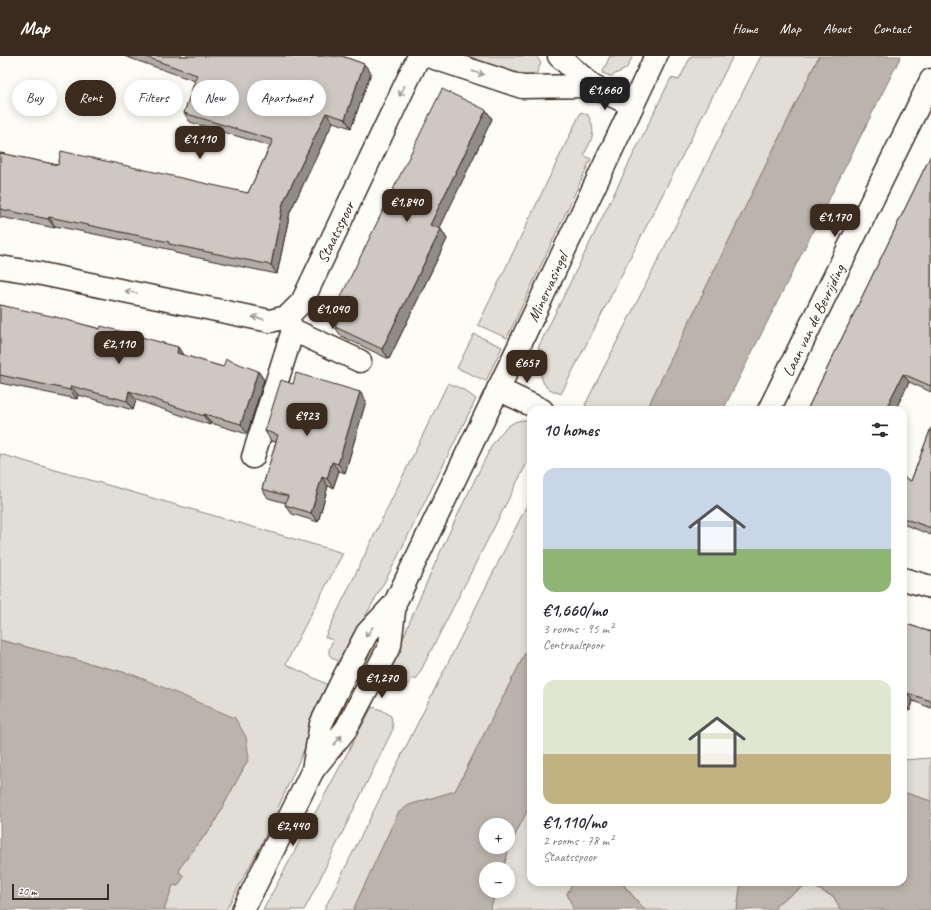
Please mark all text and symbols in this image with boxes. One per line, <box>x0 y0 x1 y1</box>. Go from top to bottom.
text: Map <box>20 16 50 40</box>
text: Home <box>732 20 758 37</box>
text: Map <box>780 20 801 37</box>
text: About <box>823 20 851 37</box>
text: Contact <box>873 20 911 37</box>
one-way arrow <box>472 70 485 77</box>
pin: €1,660 <box>572 77 638 111</box>
chip: Buy <box>12 80 57 116</box>
chip: Rent <box>65 80 116 116</box>
chip: Filters <box>124 80 183 116</box>
chip: New <box>191 80 239 116</box>
chip: Apartment <box>247 80 326 116</box>
text: €1,660 <box>589 82 621 98</box>
one-way arrow <box>398 85 405 97</box>
pin: €1,110 <box>167 126 233 160</box>
text: €1,110 <box>184 131 216 147</box>
pin: €1,840 <box>374 189 440 223</box>
text: €1,840 <box>391 194 423 210</box>
street label: Staatsspoor <box>312 197 360 267</box>
pin: €1,170 <box>802 204 868 238</box>
text: €1,170 <box>819 209 851 225</box>
street label: Minervasingel <box>523 247 574 325</box>
street label: Laan van de Bevrijding <box>778 260 850 380</box>
one-way arrow <box>125 288 138 296</box>
pin: €1,040 <box>300 296 366 330</box>
text: €1,040 <box>317 301 349 317</box>
one-way arrow <box>252 314 265 322</box>
pin: €2,110 <box>86 331 152 365</box>
text: €2,110 <box>103 336 135 352</box>
pin: €657 <box>503 350 551 384</box>
text: €657 <box>515 355 539 371</box>
pin: €923 <box>283 403 331 437</box>
text: €923 <box>295 408 319 424</box>
icon: filters <box>869 419 891 441</box>
text: 10 homes <box>543 420 599 441</box>
icon: home <box>681 494 753 566</box>
text: €1,660/mo <box>543 600 607 621</box>
text: 3 rooms · 95 m² <box>543 621 613 637</box>
one-way arrow <box>364 626 373 637</box>
text: Centraalspoor <box>543 637 604 653</box>
pin: €1,270 <box>349 665 415 699</box>
text: €1,270 <box>366 670 398 686</box>
icon: home <box>681 706 753 778</box>
one-way arrow <box>333 734 342 745</box>
text: €1,110/mo <box>543 812 606 833</box>
pin: €2,440 <box>260 813 326 847</box>
text: €2,440 <box>277 818 309 834</box>
map controls <box>479 818 515 898</box>
button: + <box>479 818 515 854</box>
text: 2 rooms · 78 m² <box>543 833 613 849</box>
text: Staatsspoor <box>543 849 597 865</box>
button: − <box>479 862 515 898</box>
scale bar <box>12 882 109 901</box>
text: 20 m <box>18 884 37 898</box>

